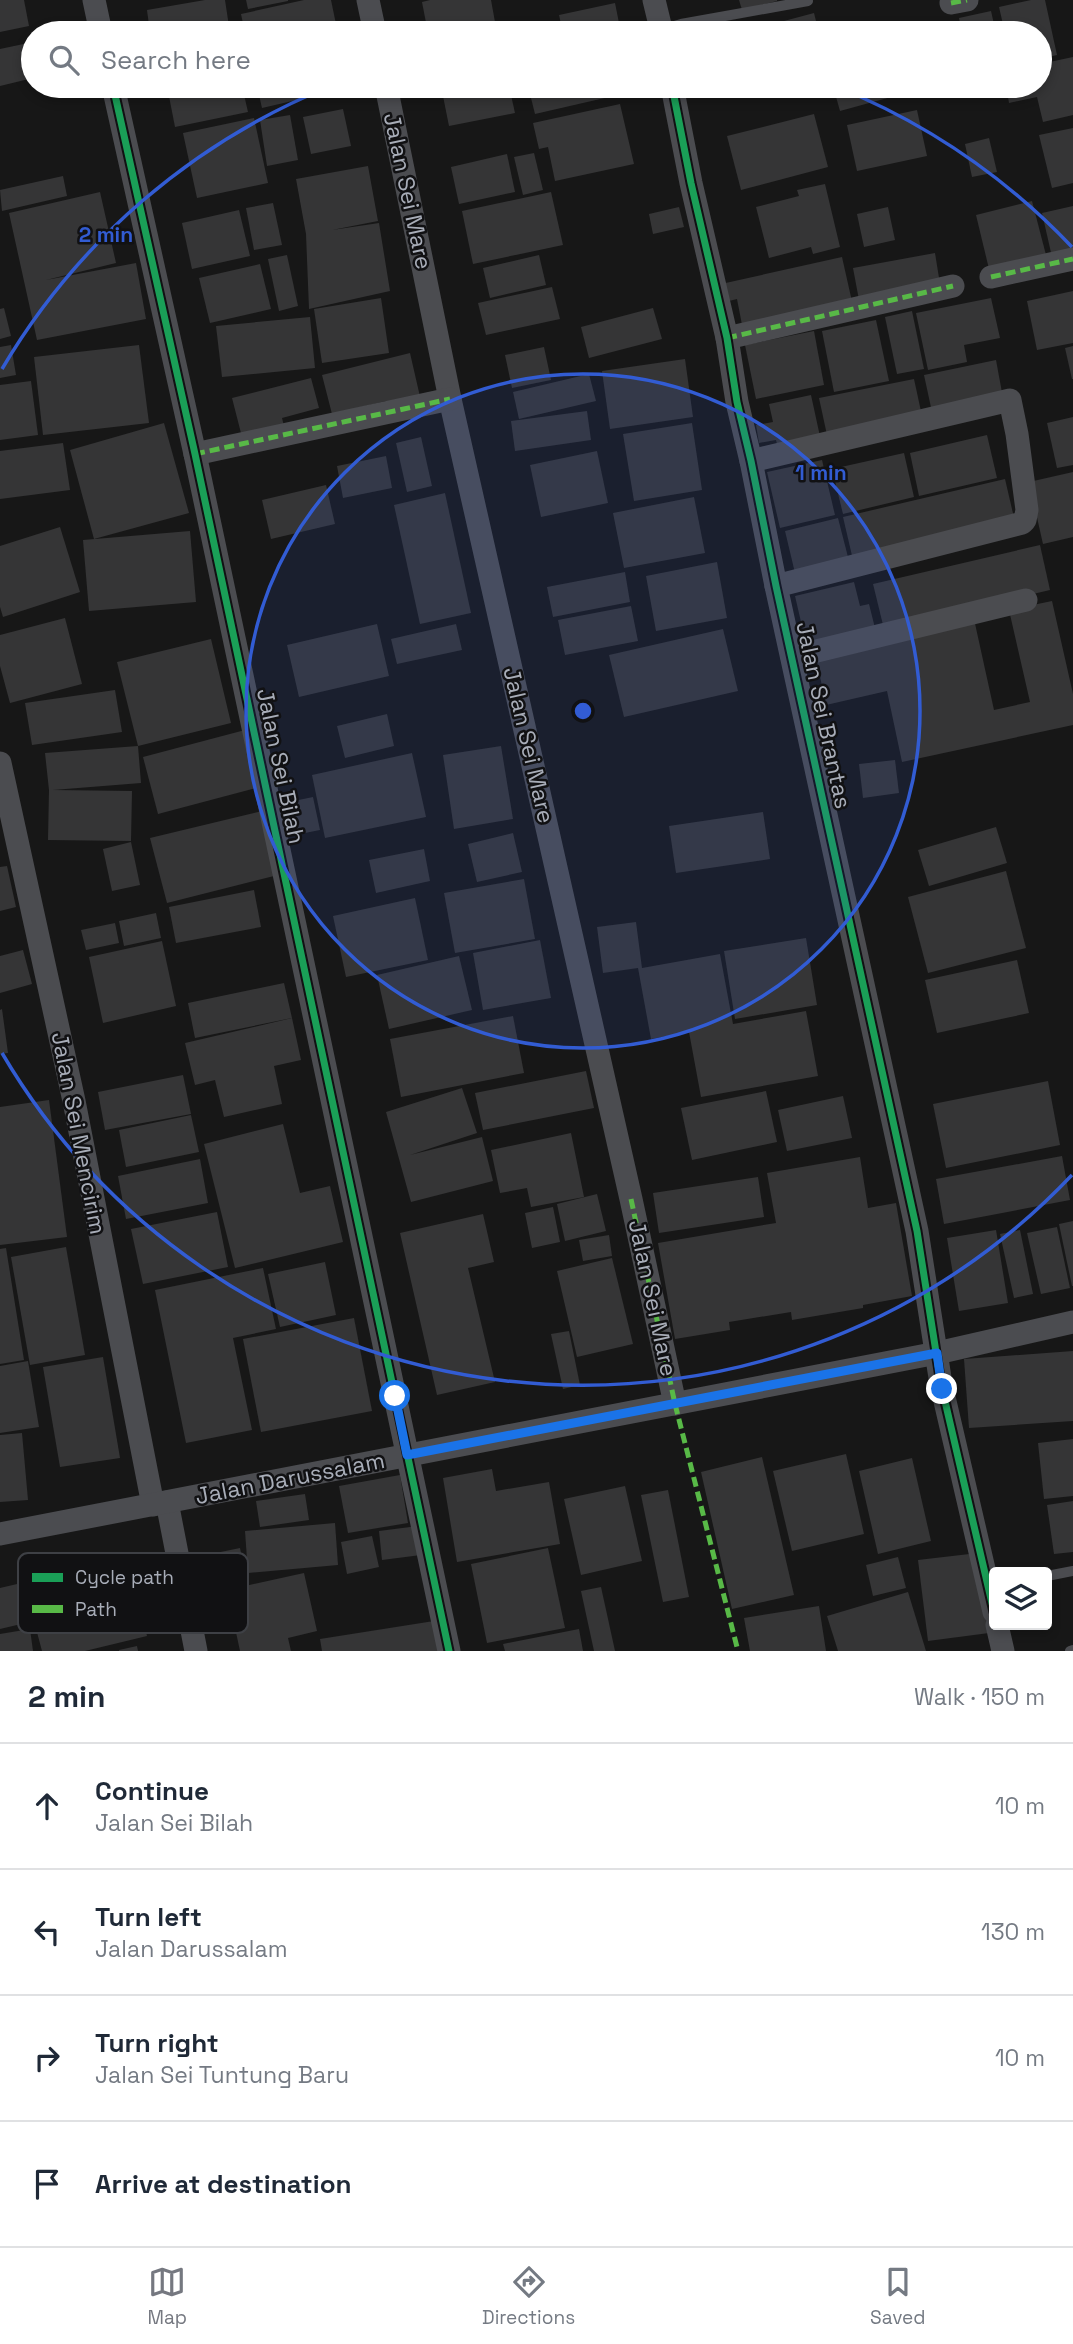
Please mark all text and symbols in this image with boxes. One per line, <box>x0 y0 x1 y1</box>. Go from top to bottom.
search box <box>21 21 1052 98</box>
icon: search <box>45 41 83 79</box>
text: Search here <box>101 43 251 77</box>
street label: Jalan Sei Mare <box>377 110 439 272</box>
text: 2 min <box>79 221 133 248</box>
text: 1 min <box>795 459 847 486</box>
street label: Jalan Sei Brantas <box>790 619 858 811</box>
street label: Jalan Sei Mare <box>496 664 562 826</box>
street label: Jalan Sei Bilah <box>250 686 312 846</box>
centre of rings <box>571 699 595 723</box>
street label: Jalan Sei Mencirim <box>45 1029 113 1237</box>
street label: Jalan Sei Mare <box>622 1217 684 1379</box>
route end <box>926 1373 957 1404</box>
route start <box>379 1380 410 1411</box>
street label: Jalan Darussalam <box>193 1445 387 1511</box>
legend <box>18 1553 248 1633</box>
text: Cycle path <box>75 1565 174 1590</box>
map controls <box>989 1567 1052 1630</box>
button: layers <box>989 1567 1052 1630</box>
text: Path <box>75 1597 117 1622</box>
text: 2 min <box>28 1677 106 1716</box>
text: Walk · 150 m <box>914 1682 1045 1712</box>
text: Continue <box>95 1774 209 1808</box>
icon: ahead <box>28 1787 66 1825</box>
text: 10 m <box>995 1791 1045 1821</box>
text: Jalan Sei Bilah <box>95 1808 253 1838</box>
text: Turn left <box>95 1900 202 1934</box>
icon: left <box>28 1913 66 1951</box>
text: 130 m <box>981 1917 1045 1947</box>
text: Jalan Darussalam <box>95 1934 287 1964</box>
text: Turn right <box>95 2026 219 2060</box>
icon: right <box>28 2039 66 2077</box>
text: 10 m <box>995 2043 1045 2073</box>
text: Jalan Sei Tuntung Baru <box>95 2060 349 2090</box>
icon: arrive <box>28 2165 66 2203</box>
text: Arrive at destination <box>95 2167 352 2201</box>
tab: Map <box>147 2263 187 2330</box>
tab: Directions <box>482 2263 575 2330</box>
tab: Saved <box>870 2263 926 2330</box>

